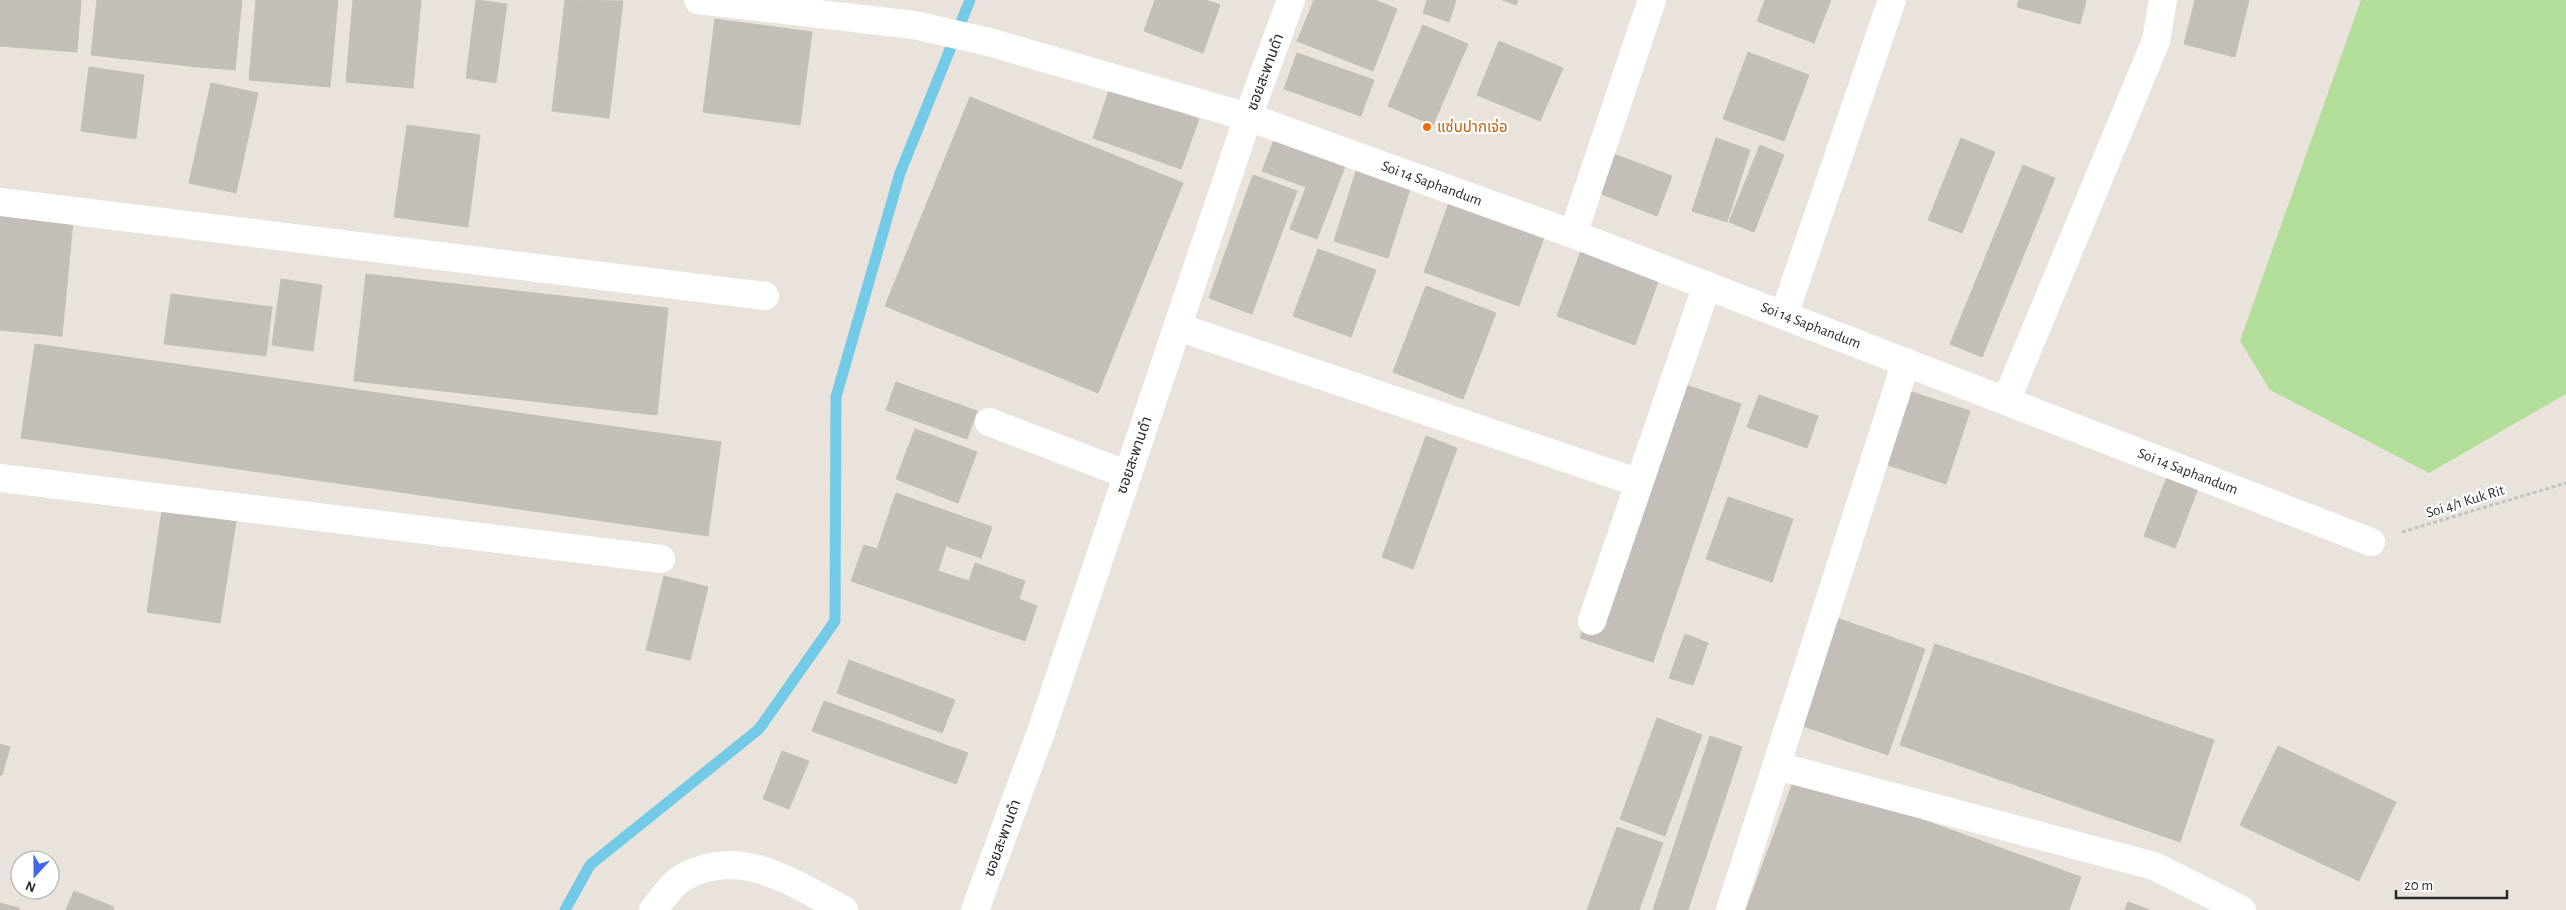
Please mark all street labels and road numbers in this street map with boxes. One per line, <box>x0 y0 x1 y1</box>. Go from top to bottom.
street label: ซอยสะพานดำ <box>1244 31 1286 113</box>
street label: Soi 14 Saphandum <box>1379 158 1484 209</box>
street label: Soi 14 Saphandum <box>1759 299 1863 351</box>
street label: ซอยสะพานดำ <box>1113 414 1155 496</box>
street label: Soi 14 Saphandum <box>2136 445 2240 497</box>
street label: Soi 4/1 Kuk Rit <box>2424 482 2506 521</box>
street label: ซอยสะพานดำ <box>981 797 1023 879</box>

